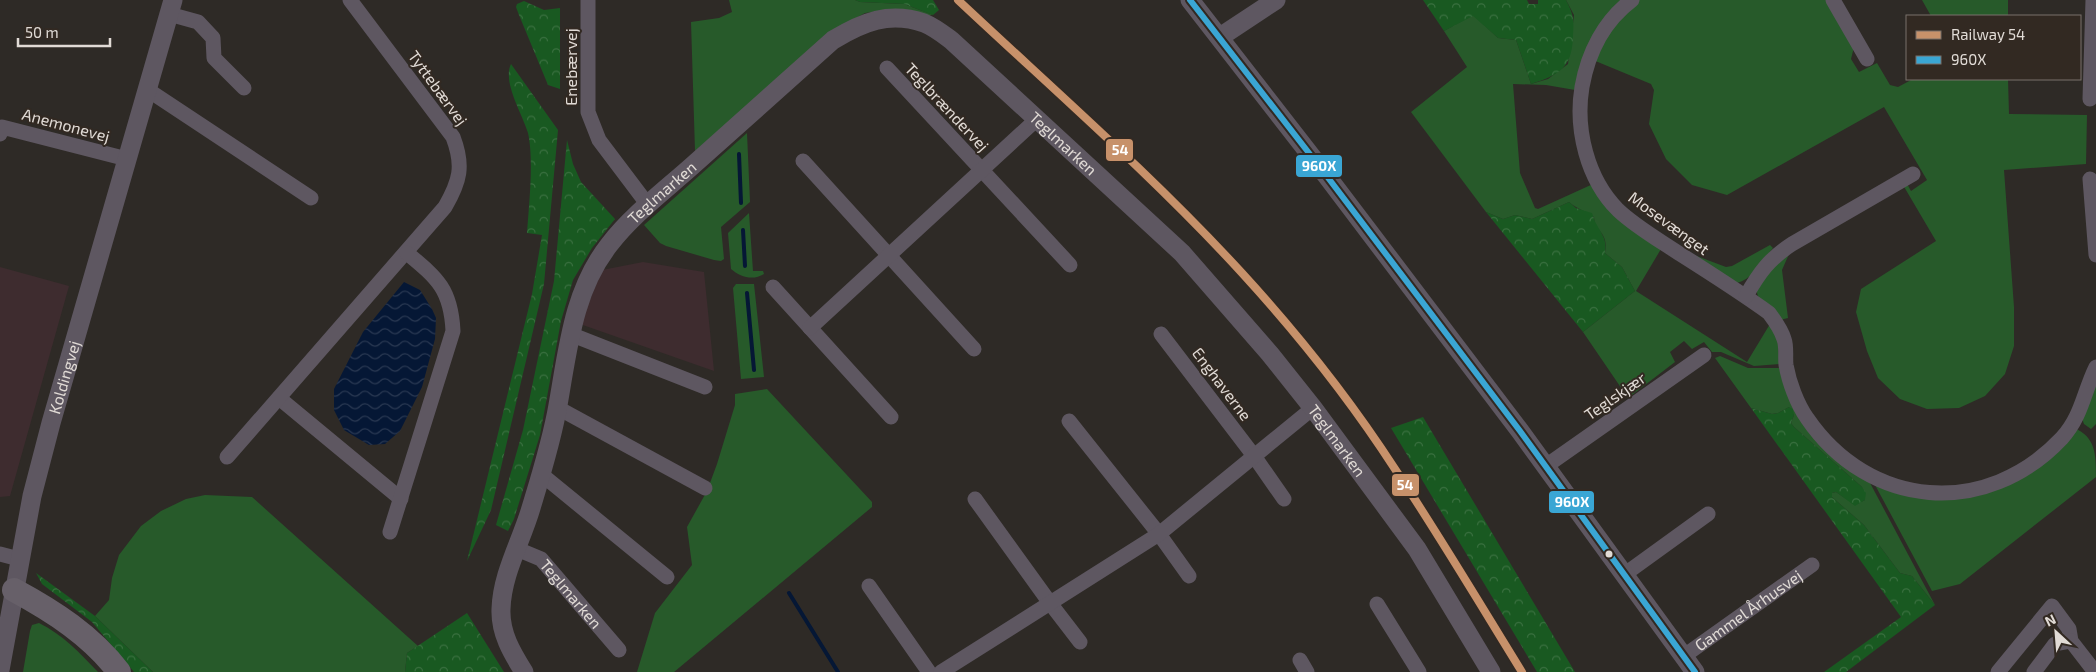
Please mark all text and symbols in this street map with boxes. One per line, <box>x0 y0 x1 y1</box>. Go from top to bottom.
scale bar <box>18 15 110 47</box>
legend <box>1906 15 2081 80</box>
text: 50 m <box>25 23 59 41</box>
text: Railway 54 <box>1951 25 2025 43</box>
street label: Enebærvej <box>561 28 581 106</box>
street label: Tyttebærvej <box>404 47 472 129</box>
text: 960X <box>1951 50 1986 68</box>
street label: Teglbrændervej <box>901 59 993 155</box>
street label: Anemonevej <box>20 104 112 146</box>
street label: Teglmarken <box>1026 107 1101 179</box>
line badge: 54 <box>1105 138 1134 162</box>
text: 54 <box>1112 141 1128 158</box>
line badge: 960X <box>1295 154 1343 178</box>
street label: Teglmarken <box>623 157 700 227</box>
text: 960X <box>1302 157 1336 174</box>
street label: Mosevænget <box>1625 187 1713 258</box>
street label: Koldingvej <box>44 338 84 416</box>
street label: Enghaverne <box>1189 343 1256 424</box>
street label: Teglskjær <box>1580 367 1650 424</box>
street label: Teglmarken <box>1305 400 1370 480</box>
line badge: 54 <box>1391 473 1420 497</box>
text: 54 <box>1397 476 1413 493</box>
line badge: 960X <box>1548 490 1595 514</box>
text: 960X <box>1555 493 1589 510</box>
unlabelled marker <box>1604 549 1614 559</box>
street label: Teglmarken <box>536 555 606 632</box>
street label: Gammel Århusvej <box>1691 565 1806 654</box>
north arrow <box>2031 607 2081 657</box>
text: N <box>2042 610 2058 630</box>

